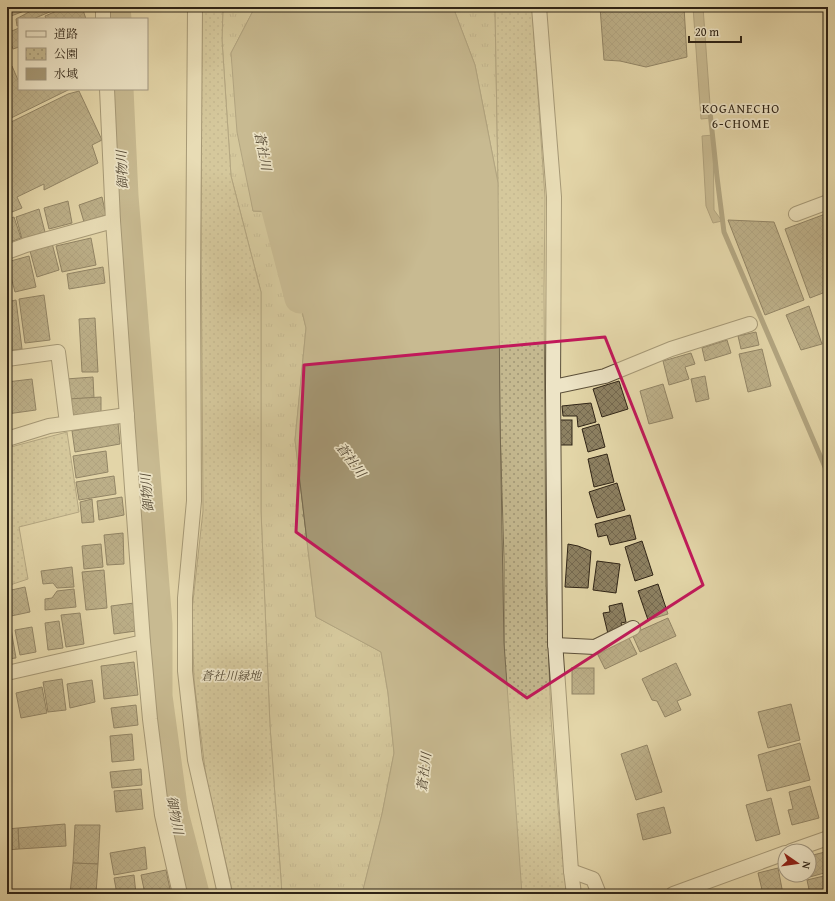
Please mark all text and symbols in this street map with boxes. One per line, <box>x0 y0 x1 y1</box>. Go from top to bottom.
legend <box>18 18 148 90</box>
scale bar <box>689 18 741 44</box>
text: 20 m <box>695 23 719 40</box>
text: 道路 <box>54 25 78 42</box>
text: 公園 <box>54 45 78 62</box>
text: 水域 <box>54 65 78 82</box>
district label: KOGANECHO 6-CHOME <box>702 99 780 133</box>
water label: 蒼社川 <box>250 130 276 174</box>
water label: 御物川 <box>112 148 132 190</box>
water label: 蒼社川 <box>332 439 372 483</box>
water label: 御物川 <box>136 471 158 513</box>
park label: 蒼社川緑地 <box>201 667 263 684</box>
water label: 蒼社川 <box>412 750 436 793</box>
water label: 御物川 <box>162 794 188 838</box>
north arrow <box>777 843 817 883</box>
text: N <box>798 860 815 871</box>

